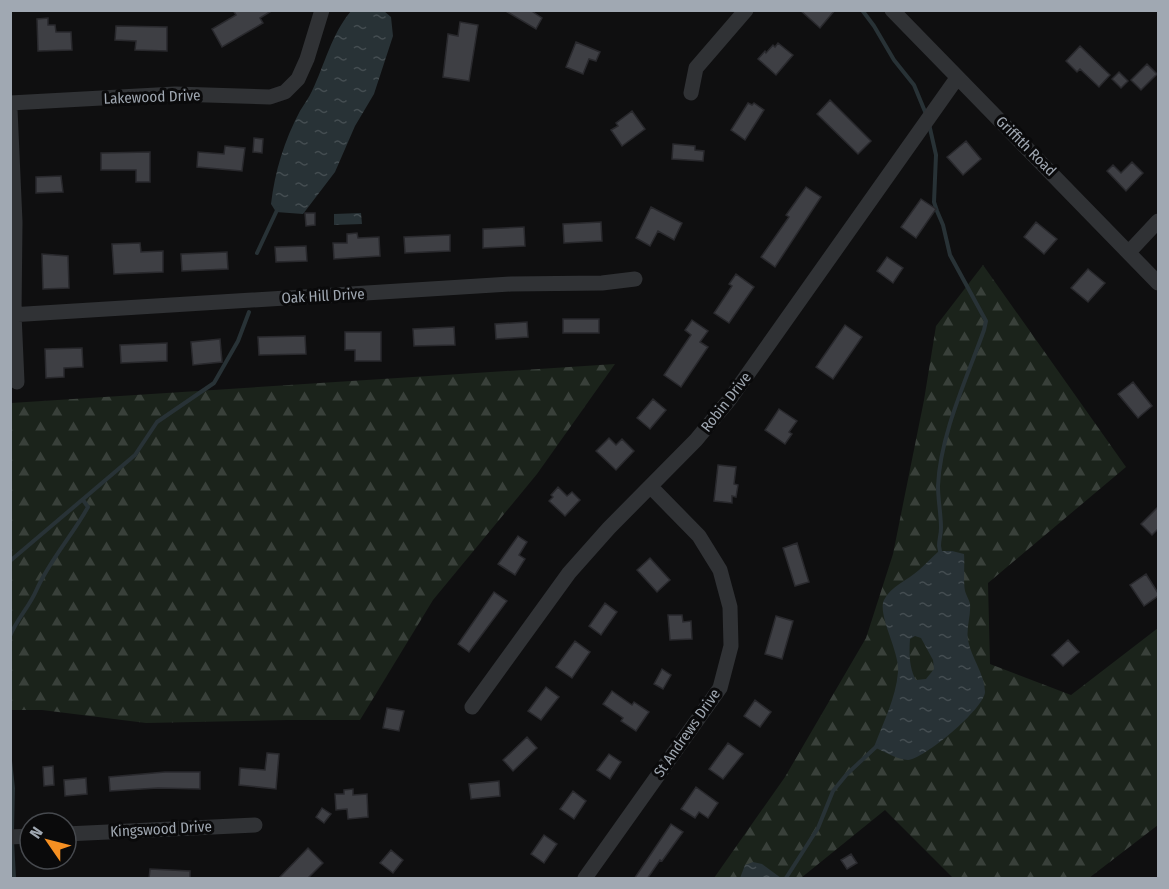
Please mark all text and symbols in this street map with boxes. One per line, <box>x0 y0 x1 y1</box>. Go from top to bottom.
street label: Lakewood Drive <box>103 86 201 108</box>
street label: Griffith Road <box>992 112 1060 180</box>
street label: Oak Hill Drive <box>281 285 365 307</box>
street label: Robin Drive <box>697 369 755 435</box>
street label: St Andrews Drive <box>650 685 724 781</box>
north arrow <box>18 811 78 871</box>
street label: Kingswood Drive <box>110 817 212 841</box>
text: N <box>26 823 47 842</box>

